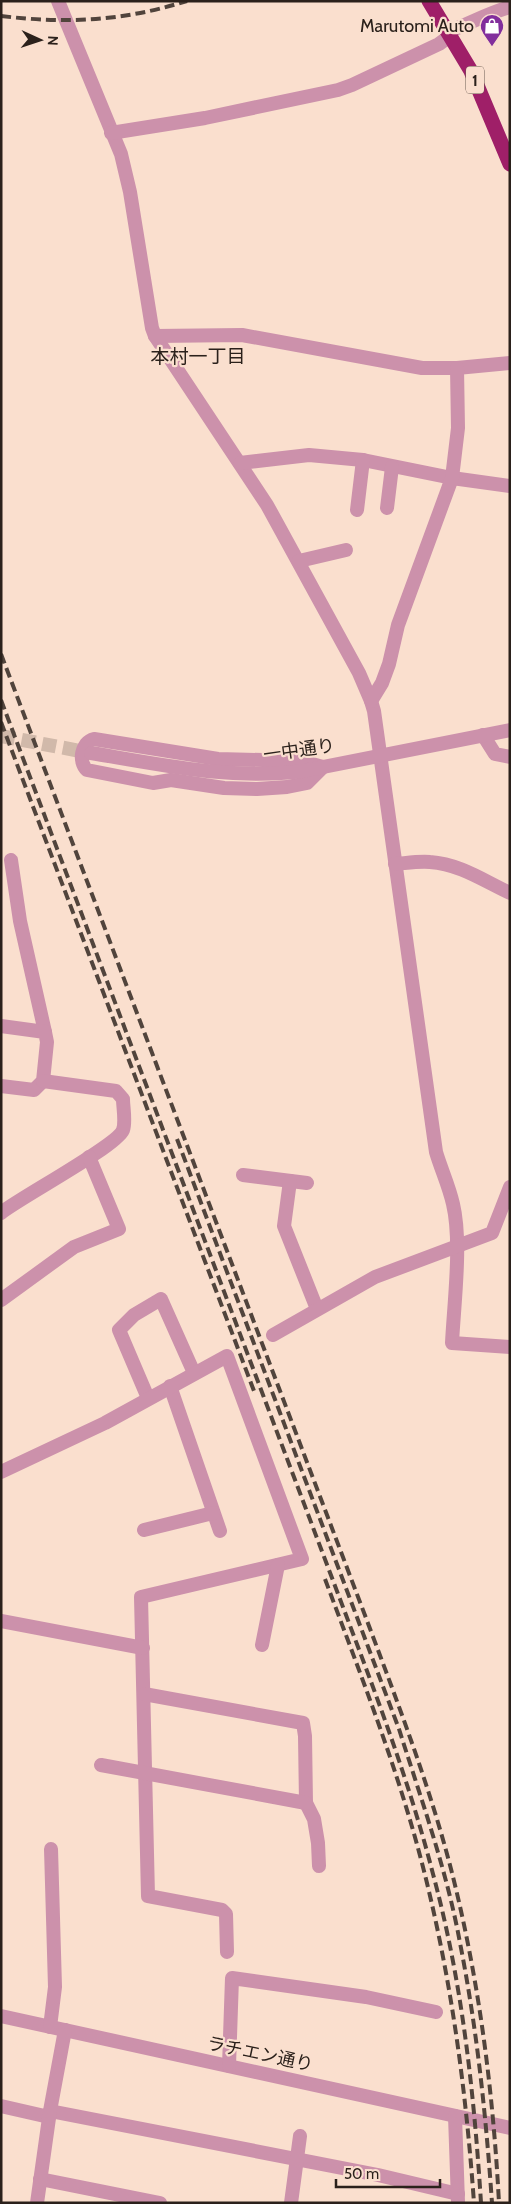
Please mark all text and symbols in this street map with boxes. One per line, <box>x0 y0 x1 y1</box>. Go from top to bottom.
shop icon: Marutomi Auto <box>479 13 505 47</box>
north arrow <box>15 15 65 65</box>
place label: Marutomi Auto <box>360 15 474 37</box>
text: N <box>44 35 62 46</box>
road number: 1 <box>466 66 484 94</box>
district label: 本村一丁目 <box>150 345 246 368</box>
street label: 一中通り <box>262 734 336 766</box>
street label: ラチエン通り <box>205 2032 315 2076</box>
scale bar <box>336 2156 440 2188</box>
text: 50 m <box>344 2165 379 2183</box>

